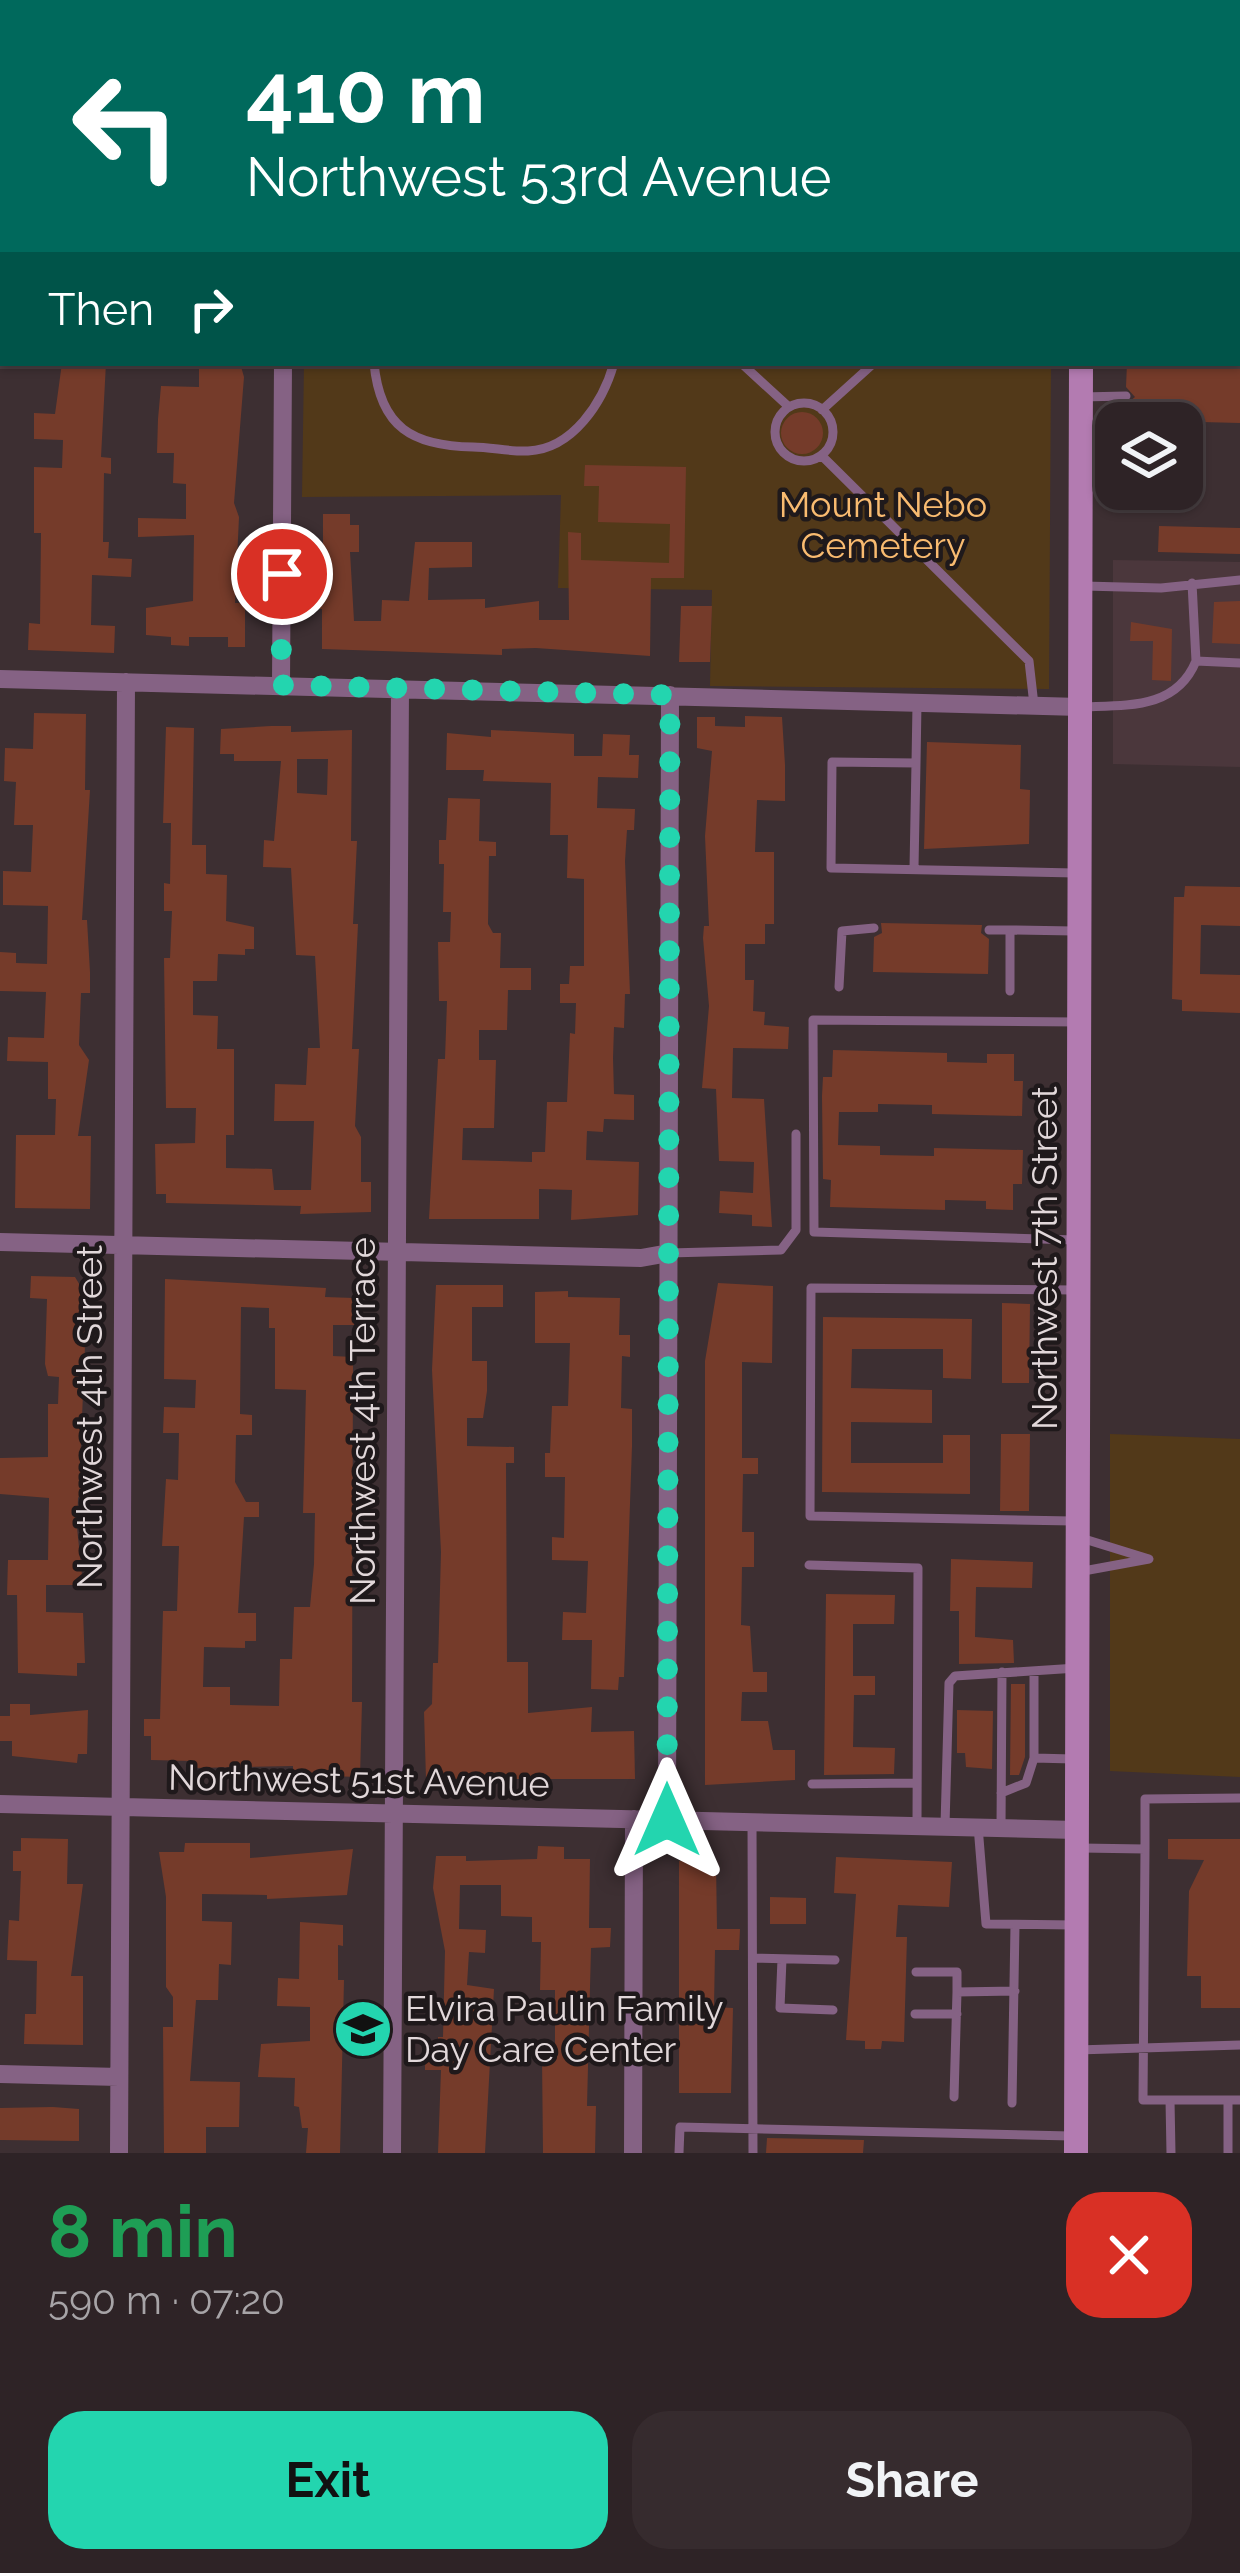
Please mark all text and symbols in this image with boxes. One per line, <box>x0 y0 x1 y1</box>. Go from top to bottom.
text: 410 m <box>246 44 485 143</box>
icon: left <box>48 48 204 204</box>
text: Northwest 53rd Avenue <box>246 145 831 209</box>
icon: right <box>178 276 244 342</box>
text: Then <box>48 283 154 336</box>
map controls <box>1095 402 1203 510</box>
button: layers <box>1095 402 1203 510</box>
park label: Mount Nebo Cemetery <box>779 483 987 566</box>
pin <box>231 523 333 625</box>
icon: arrive <box>249 541 315 607</box>
street label: Northwest 7th Street <box>1023 1086 1065 1430</box>
street label: Northwest 4th Terrace <box>341 1237 383 1605</box>
street label: Northwest 4th Street <box>68 1245 110 1589</box>
street label: Northwest 51st Avenue <box>168 1756 550 1804</box>
position arrow <box>604 1757 730 1883</box>
place label: Elvira Paulin Family Day Care Center <box>405 1987 724 2070</box>
school or university icon: Elvira Paulin Family Day Care Center <box>332 1998 394 2060</box>
text: 8 min <box>48 2189 238 2274</box>
button: close <box>1066 2192 1192 2318</box>
text: 590 m · 07:20 <box>48 2277 285 2323</box>
button: Exit <box>48 2411 608 2549</box>
button: Share <box>632 2411 1192 2549</box>

